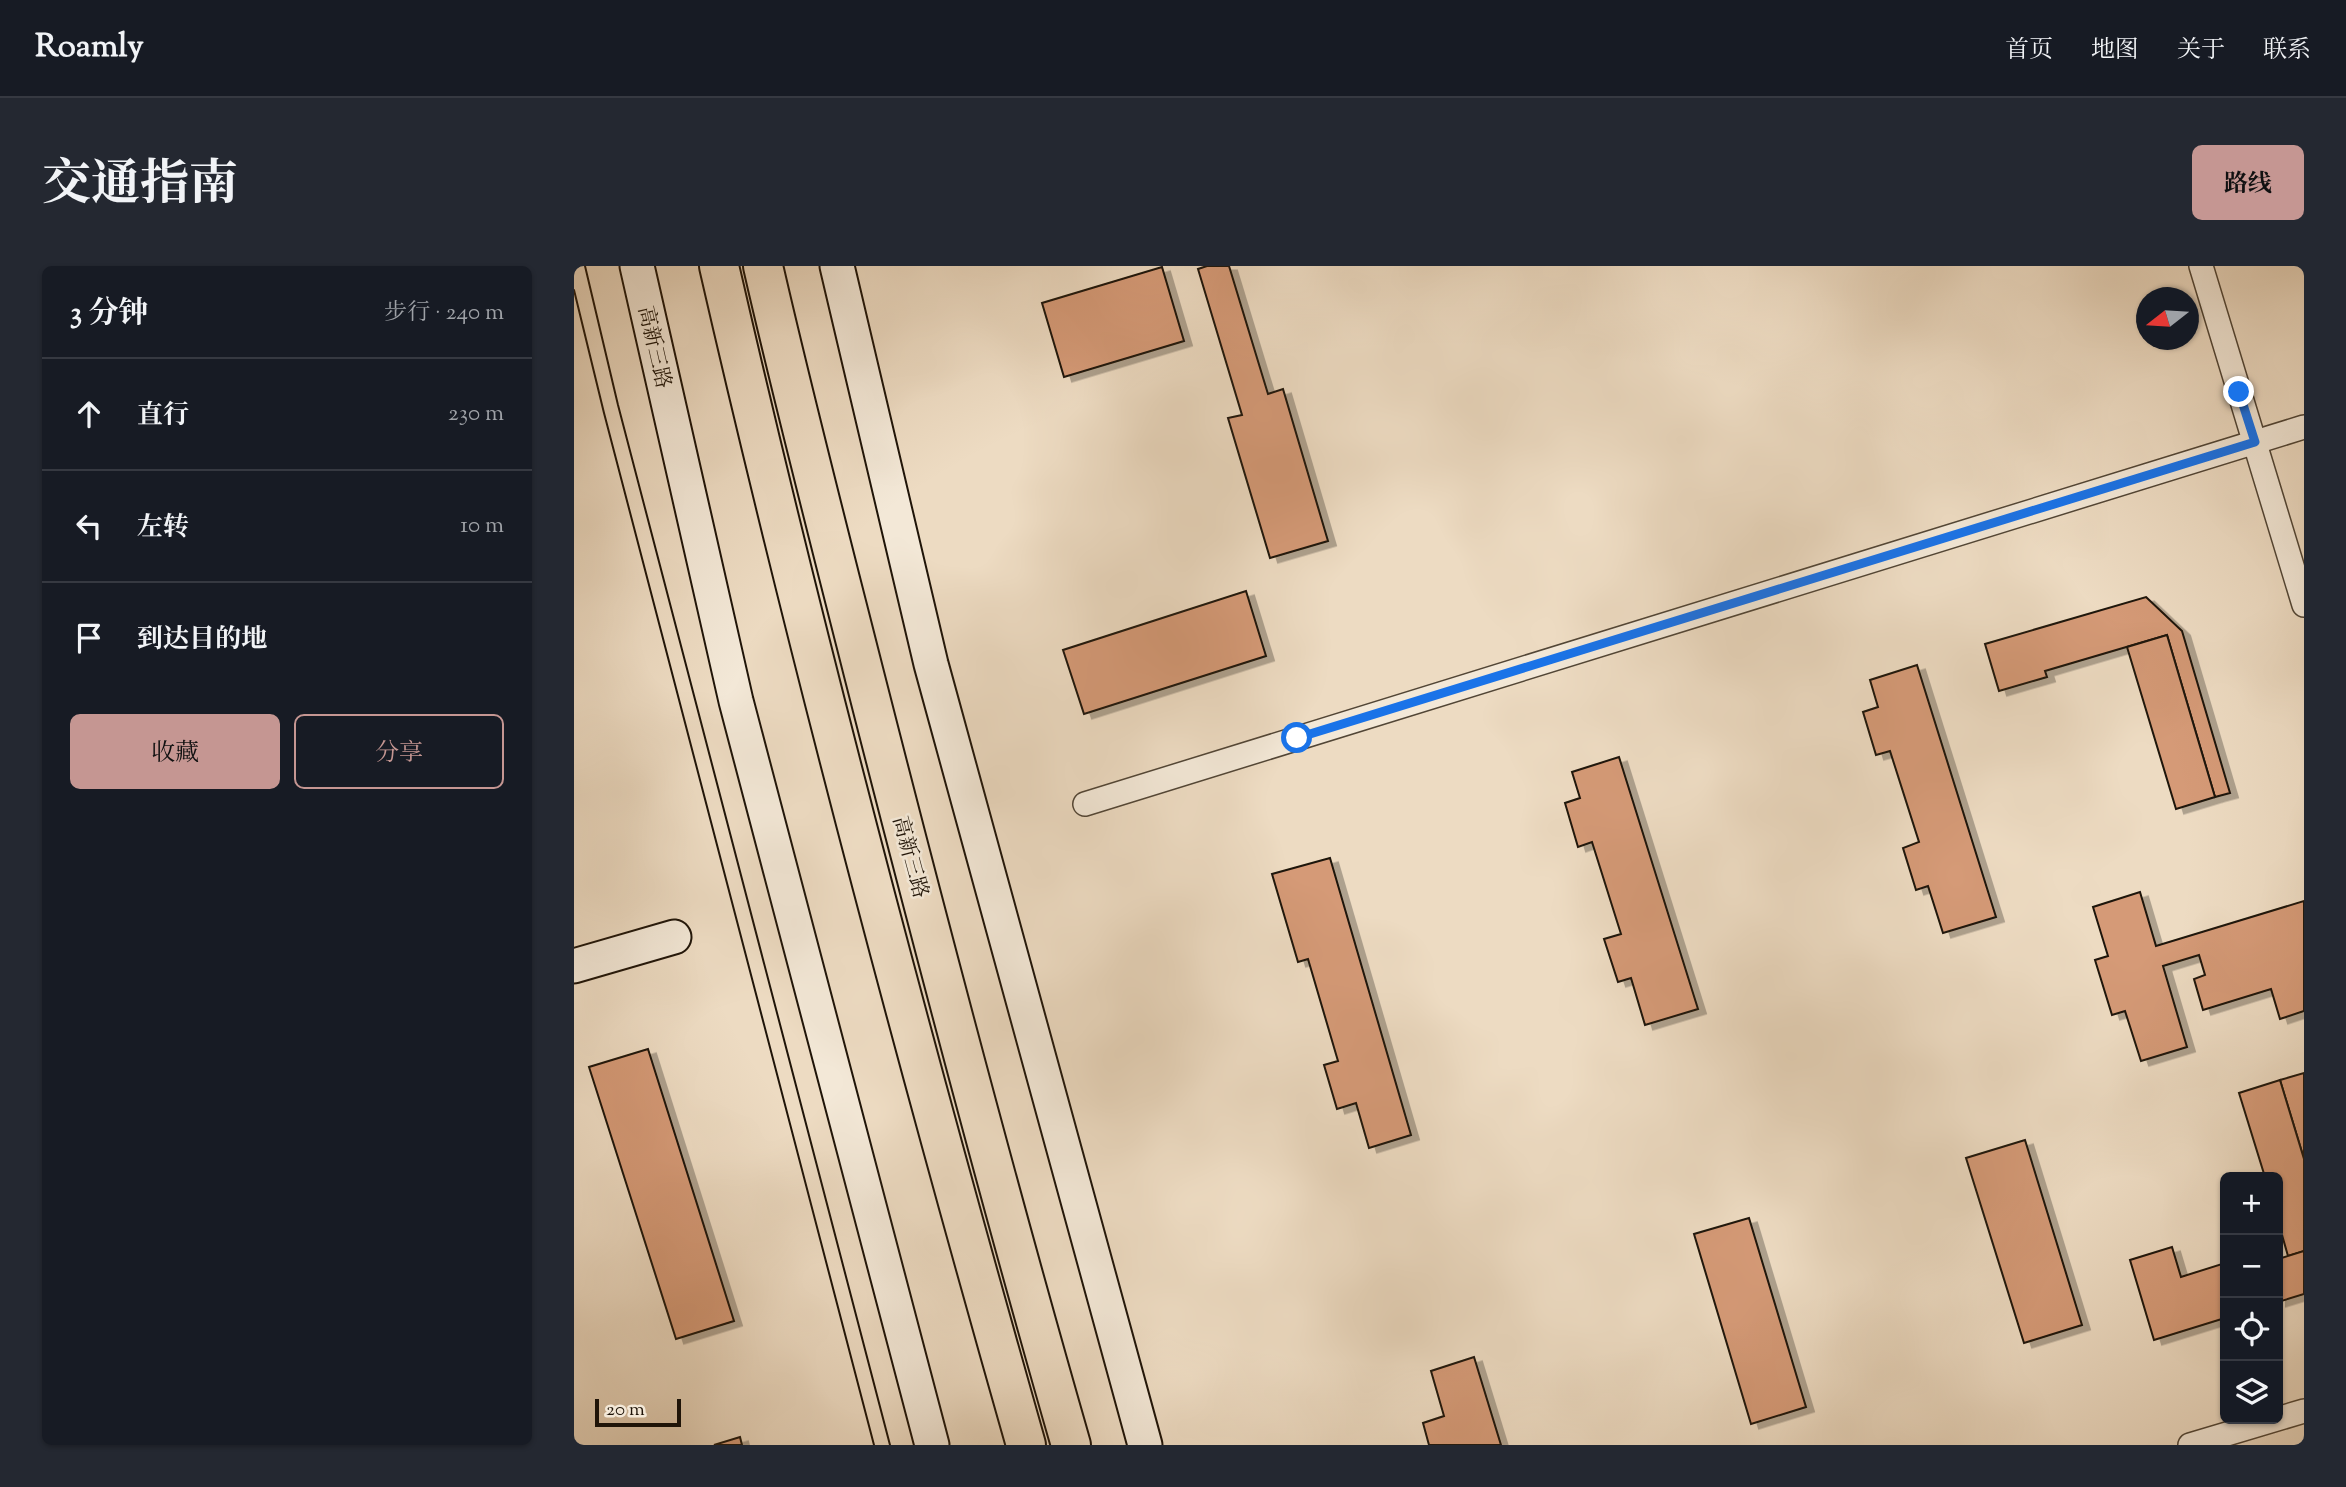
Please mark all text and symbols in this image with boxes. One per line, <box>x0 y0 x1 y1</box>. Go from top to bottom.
text: Roamly <box>35 24 144 72</box>
text: 首页 <box>2005 34 2053 68</box>
text: 地图 <box>2091 34 2139 68</box>
text: 关于 <box>2177 34 2225 68</box>
text: 联系 <box>2263 34 2311 68</box>
button: 路线 <box>2192 145 2304 220</box>
text: 交通指南 <box>42 152 238 222</box>
north arrow <box>2136 287 2199 350</box>
text: 3 分钟 <box>70 293 149 336</box>
text: 步行 · 240 m <box>384 297 504 330</box>
street label: 高新三路 <box>629 303 677 392</box>
route end <box>2223 376 2254 407</box>
icon: ahead <box>70 395 108 433</box>
text: 直行 <box>137 398 189 435</box>
text: 230 m <box>448 398 504 431</box>
icon: left <box>70 507 108 545</box>
text: 左转 <box>137 510 189 547</box>
text: 10 m <box>460 510 504 543</box>
icon: arrive <box>70 619 108 657</box>
text: 到达目的地 <box>137 622 267 659</box>
button: 收藏 <box>70 714 280 789</box>
button: 分享 <box>294 714 504 789</box>
route start <box>1281 722 1312 753</box>
street label: 高新三路 <box>884 813 934 902</box>
map controls <box>2220 1172 2283 1424</box>
button: + <box>2220 1172 2283 1235</box>
button: − <box>2220 1235 2283 1298</box>
button: locate <box>2220 1298 2283 1361</box>
button: layers <box>2220 1361 2283 1424</box>
scale bar <box>595 1396 681 1428</box>
text: 20 m <box>606 1397 645 1424</box>

